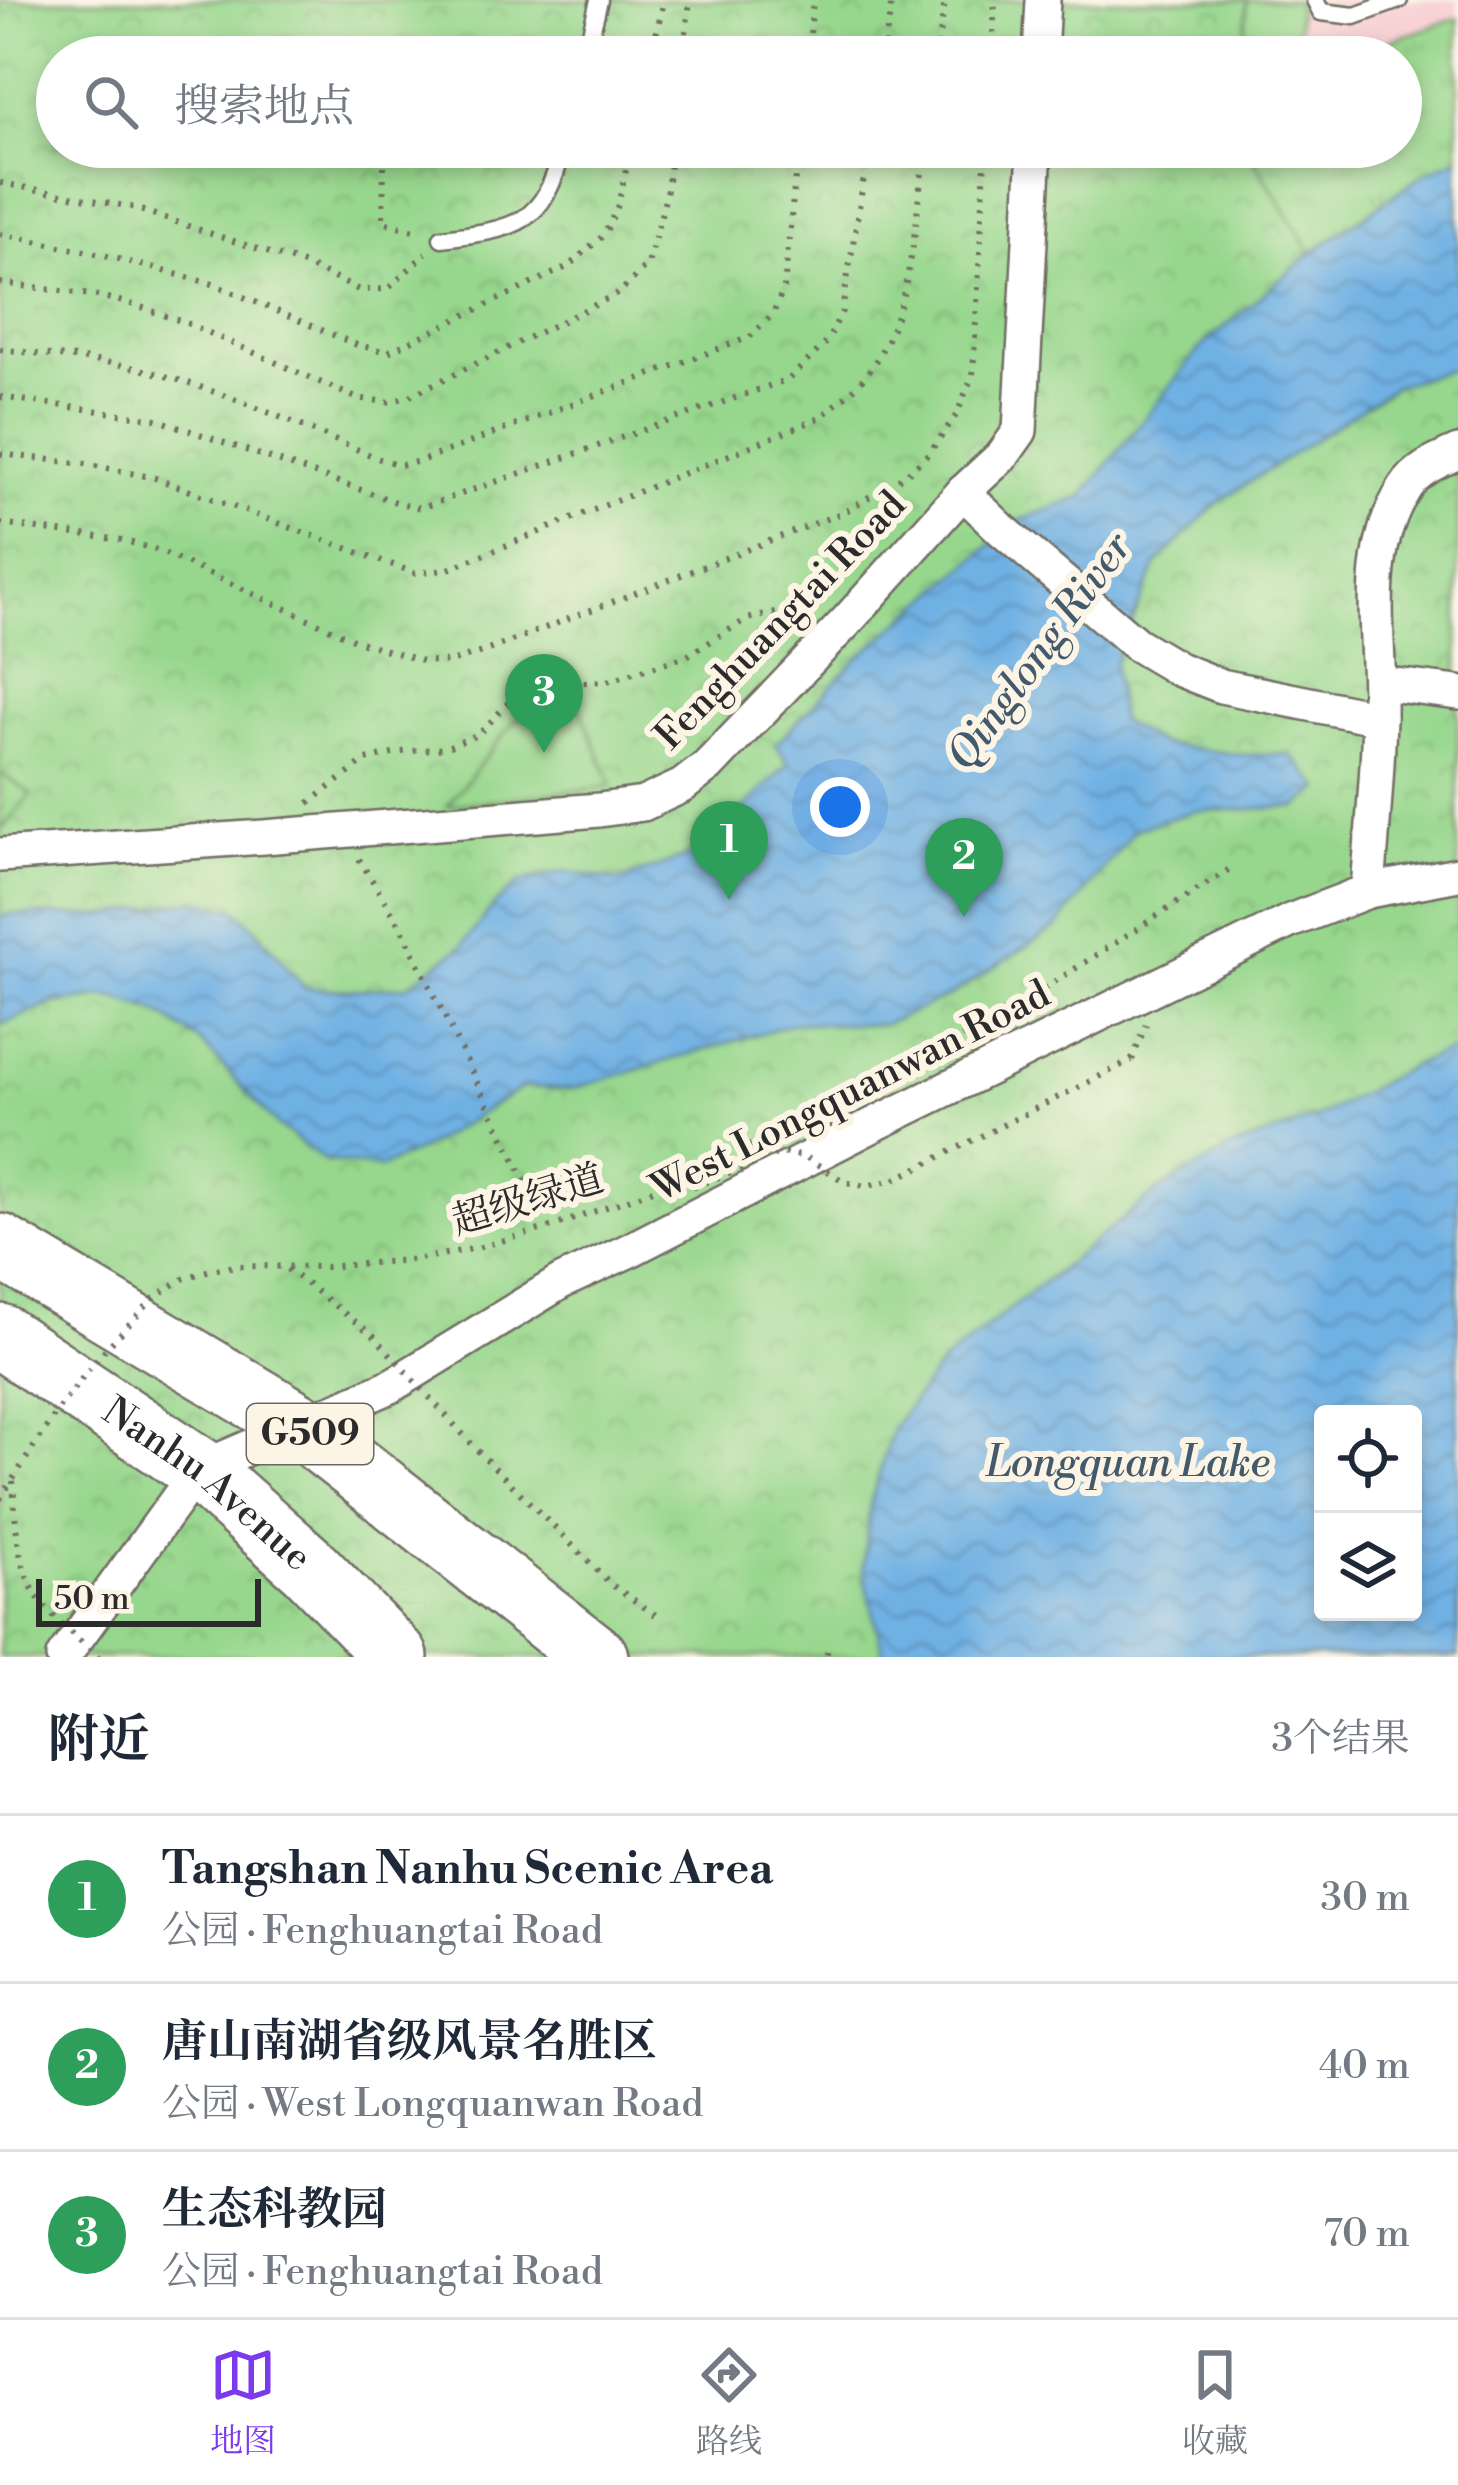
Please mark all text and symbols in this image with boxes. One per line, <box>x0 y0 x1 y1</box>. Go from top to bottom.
search box <box>36 36 1422 168</box>
icon: search <box>78 69 144 135</box>
text: 搜索地点 <box>174 79 354 136</box>
street label: Fenghuangtai Road <box>645 482 917 760</box>
water label: Qinglong River <box>936 522 1145 781</box>
pin: 3 <box>505 654 583 753</box>
your location <box>810 777 870 837</box>
pin: 1 <box>690 801 768 900</box>
pin: 2 <box>925 818 1003 917</box>
street label: West Longquanwan Road <box>642 970 1059 1215</box>
street label: 超级绿道 <box>446 1155 610 1247</box>
street label: Nanhu Avenue <box>93 1387 322 1582</box>
road number: G509 <box>247 1404 373 1464</box>
map controls <box>1314 1405 1422 1621</box>
button: locate <box>1314 1405 1422 1513</box>
water label: Longquan Lake <box>985 1437 1270 1490</box>
button: layers <box>1314 1513 1422 1621</box>
scale bar <box>36 1573 261 1626</box>
text: 50 m <box>54 1579 130 1620</box>
text: 附近 <box>48 1709 150 1773</box>
text: 3个结果 <box>1271 1715 1410 1764</box>
text: Tangshan Nanhu Scenic Area <box>162 1841 773 1898</box>
text: 1 <box>78 1874 96 1923</box>
text: 30 m <box>1320 1874 1410 1923</box>
text: 公园 · Fenghuangtai Road <box>162 1907 603 1956</box>
text: 唐山南湖省级风景名胜区 <box>162 2014 657 2071</box>
text: 2 <box>75 2042 99 2091</box>
text: 40 m <box>1319 2042 1410 2091</box>
text: 公园 · West Longquanwan Road <box>162 2080 703 2129</box>
text: 生态科教园 <box>162 2182 387 2239</box>
text: 3 <box>75 2210 99 2259</box>
text: 70 m <box>1323 2210 1410 2259</box>
text: 公园 · Fenghuangtai Road <box>162 2248 603 2297</box>
tab: 地图 <box>210 2342 276 2463</box>
tab: 路线 <box>696 2342 762 2463</box>
tab: 收藏 <box>1182 2342 1248 2463</box>

